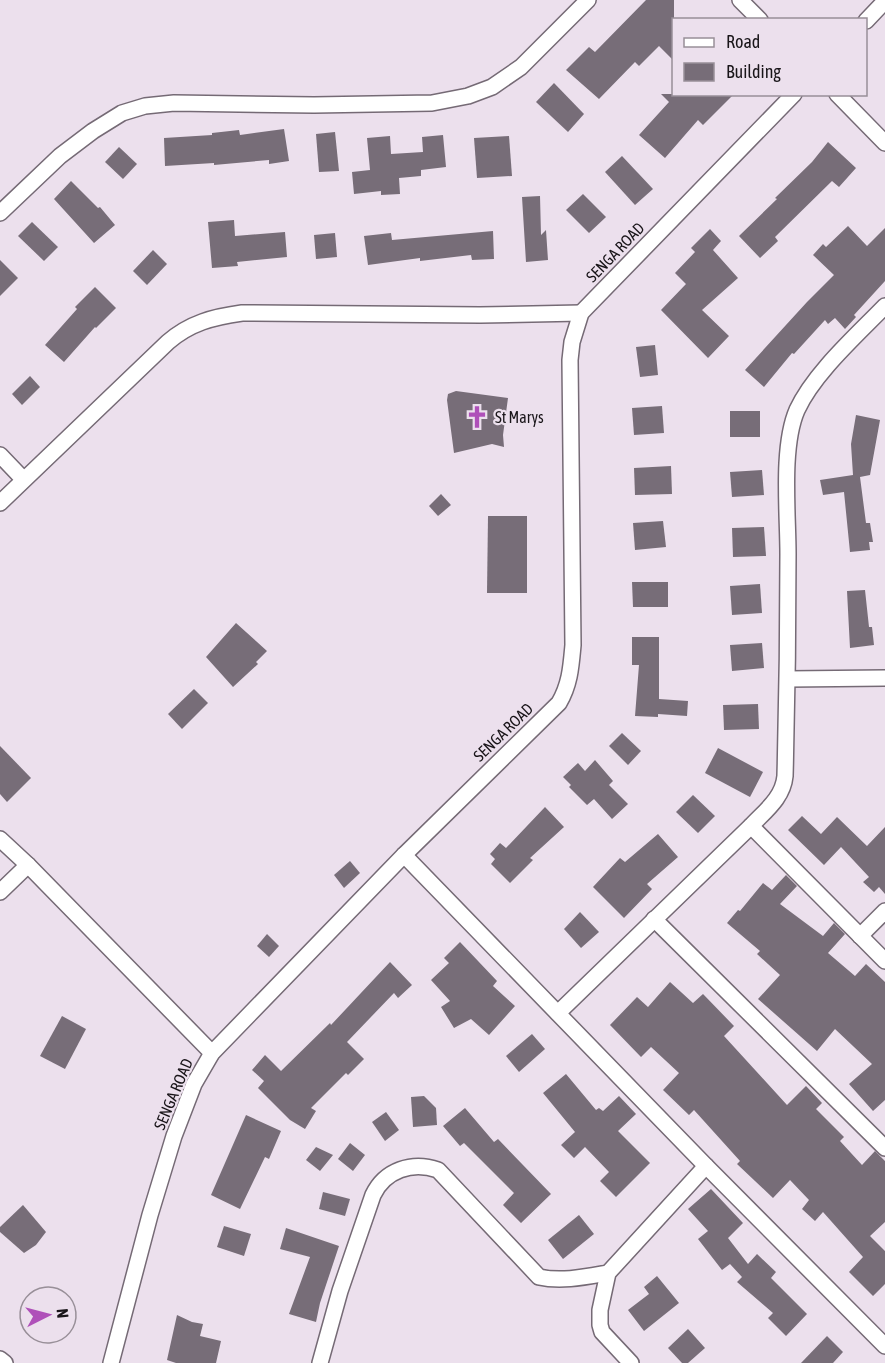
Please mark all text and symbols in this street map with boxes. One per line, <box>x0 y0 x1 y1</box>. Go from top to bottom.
legend <box>672 18 867 96</box>
text: Road <box>726 31 760 52</box>
text: Building <box>726 61 781 82</box>
street label: SENGA ROAD <box>582 219 648 285</box>
church icon: St Marys <box>464 404 490 430</box>
place label: St Marys <box>495 408 544 427</box>
street label: SENGA ROAD <box>470 699 536 765</box>
street label: SENGA ROAD <box>150 1056 196 1132</box>
north arrow <box>18 1285 78 1345</box>
text: N <box>53 1308 72 1319</box>

